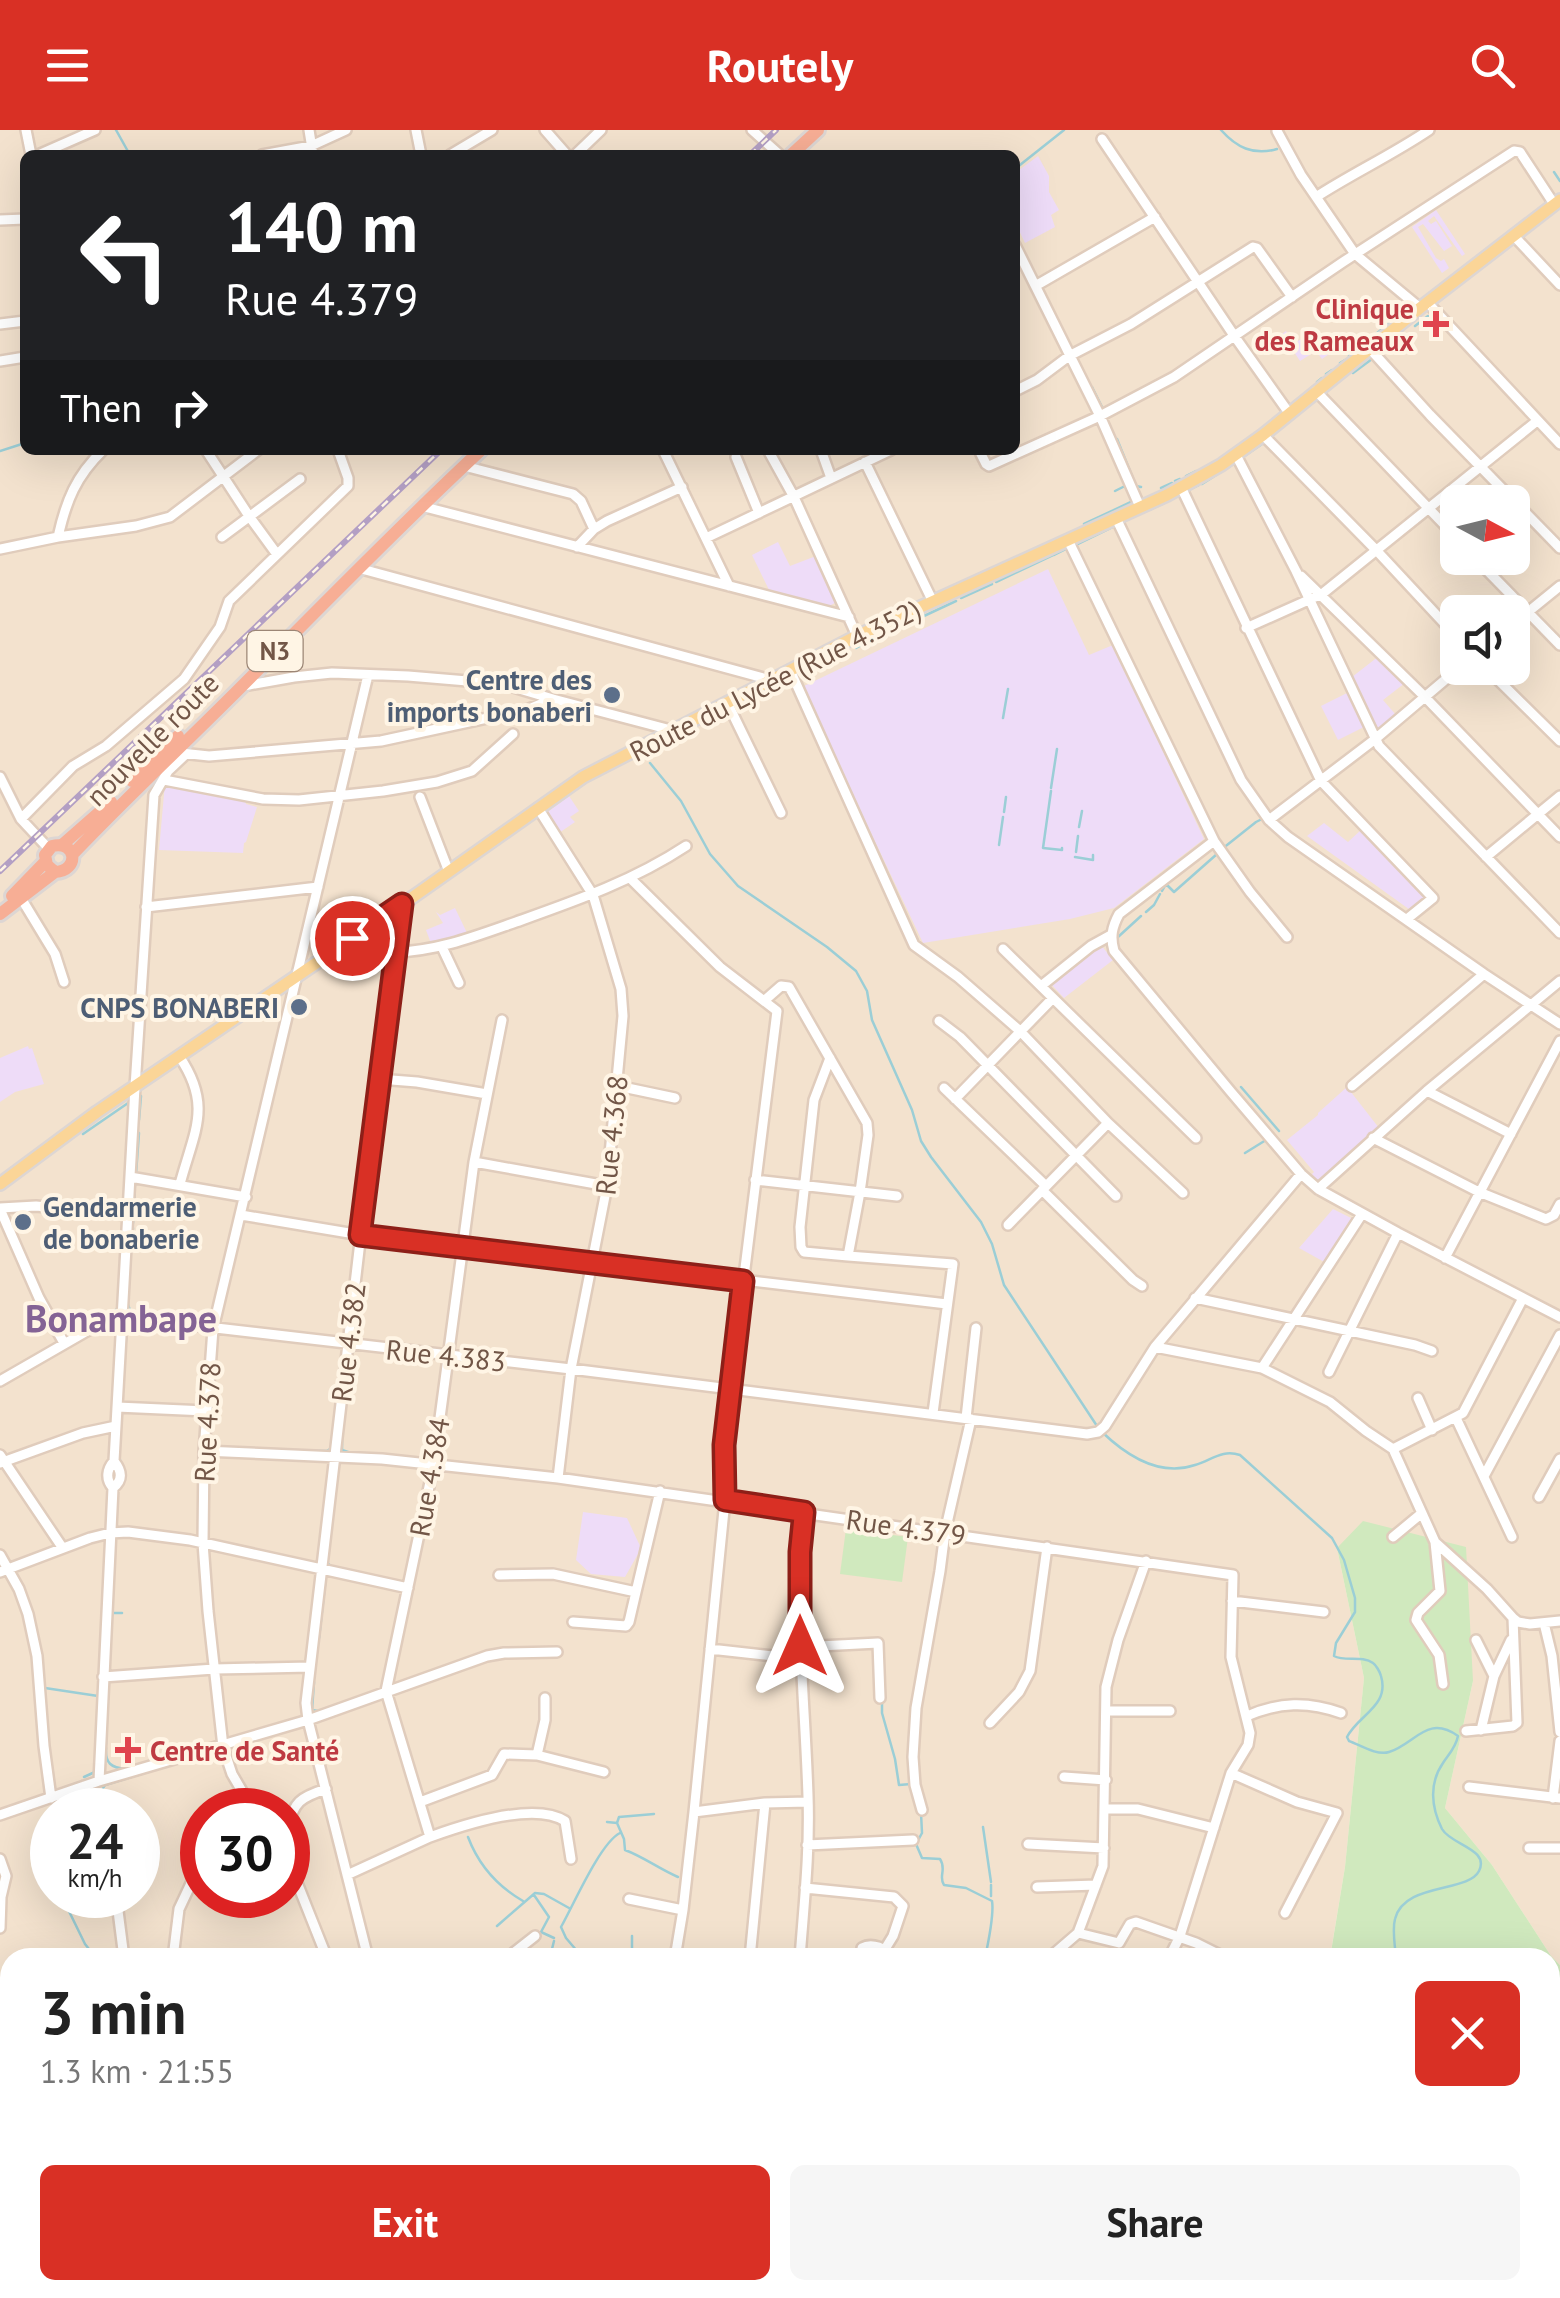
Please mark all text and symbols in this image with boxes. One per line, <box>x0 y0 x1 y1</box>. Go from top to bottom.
text: Routely <box>707 36 853 94</box>
icon: menu <box>40 38 95 93</box>
icon: search <box>1465 38 1520 93</box>
text: 140 m <box>225 181 418 271</box>
icon: left <box>60 190 190 320</box>
text: Rue 4.379 <box>225 269 418 327</box>
place label: Clinique des Rameaux <box>1255 290 1414 359</box>
marker: Clinique des Rameaux <box>1423 311 1449 337</box>
icon: right <box>162 380 217 435</box>
text: Then <box>60 383 142 432</box>
north arrow <box>1440 485 1530 575</box>
map controls <box>1440 485 1530 685</box>
street label: Route du Lycée (Rue 4.352) <box>623 590 927 770</box>
button: sound <box>1440 595 1530 685</box>
road number: N3 <box>248 631 302 671</box>
place label: Centre des imports bonaberi <box>387 661 592 730</box>
street label: nouvelle route <box>77 664 227 814</box>
marker: Centre des imports bonaberi <box>601 684 623 706</box>
pin <box>310 896 395 981</box>
icon: arrive <box>325 911 380 966</box>
place label: CNPS BONABERI <box>80 989 279 1026</box>
marker: CNPS BONABERI <box>288 996 310 1018</box>
street label: Rue 4.368 <box>586 1073 636 1197</box>
place label: Gendarmerie de bonaberie <box>43 1188 199 1257</box>
marker: Gendarmerie de bonaberie <box>12 1211 34 1233</box>
street label: Rue 4.382 <box>322 1280 374 1404</box>
district label: Bonambape <box>25 1293 217 1342</box>
street label: Rue 4.383 <box>384 1330 508 1380</box>
street label: Rue 4.378 <box>185 1361 229 1483</box>
street label: Rue 4.384 <box>400 1415 458 1539</box>
street label: Rue 4.379 <box>844 1500 968 1554</box>
position arrow <box>748 1594 852 1698</box>
place label: Centre de Santé <box>150 1732 339 1769</box>
marker: Centre de Santé <box>115 1737 141 1763</box>
speed limit sign: 30 <box>180 1788 310 1918</box>
text: 24 <box>67 1808 123 1873</box>
text: km/h <box>68 1862 122 1894</box>
text: 3 min <box>40 1973 186 2051</box>
button: close <box>1415 1981 1520 2086</box>
text: 1.3 km · 21:55 <box>40 2050 234 2092</box>
button: Exit <box>40 2165 770 2280</box>
button: Share <box>790 2165 1520 2280</box>

